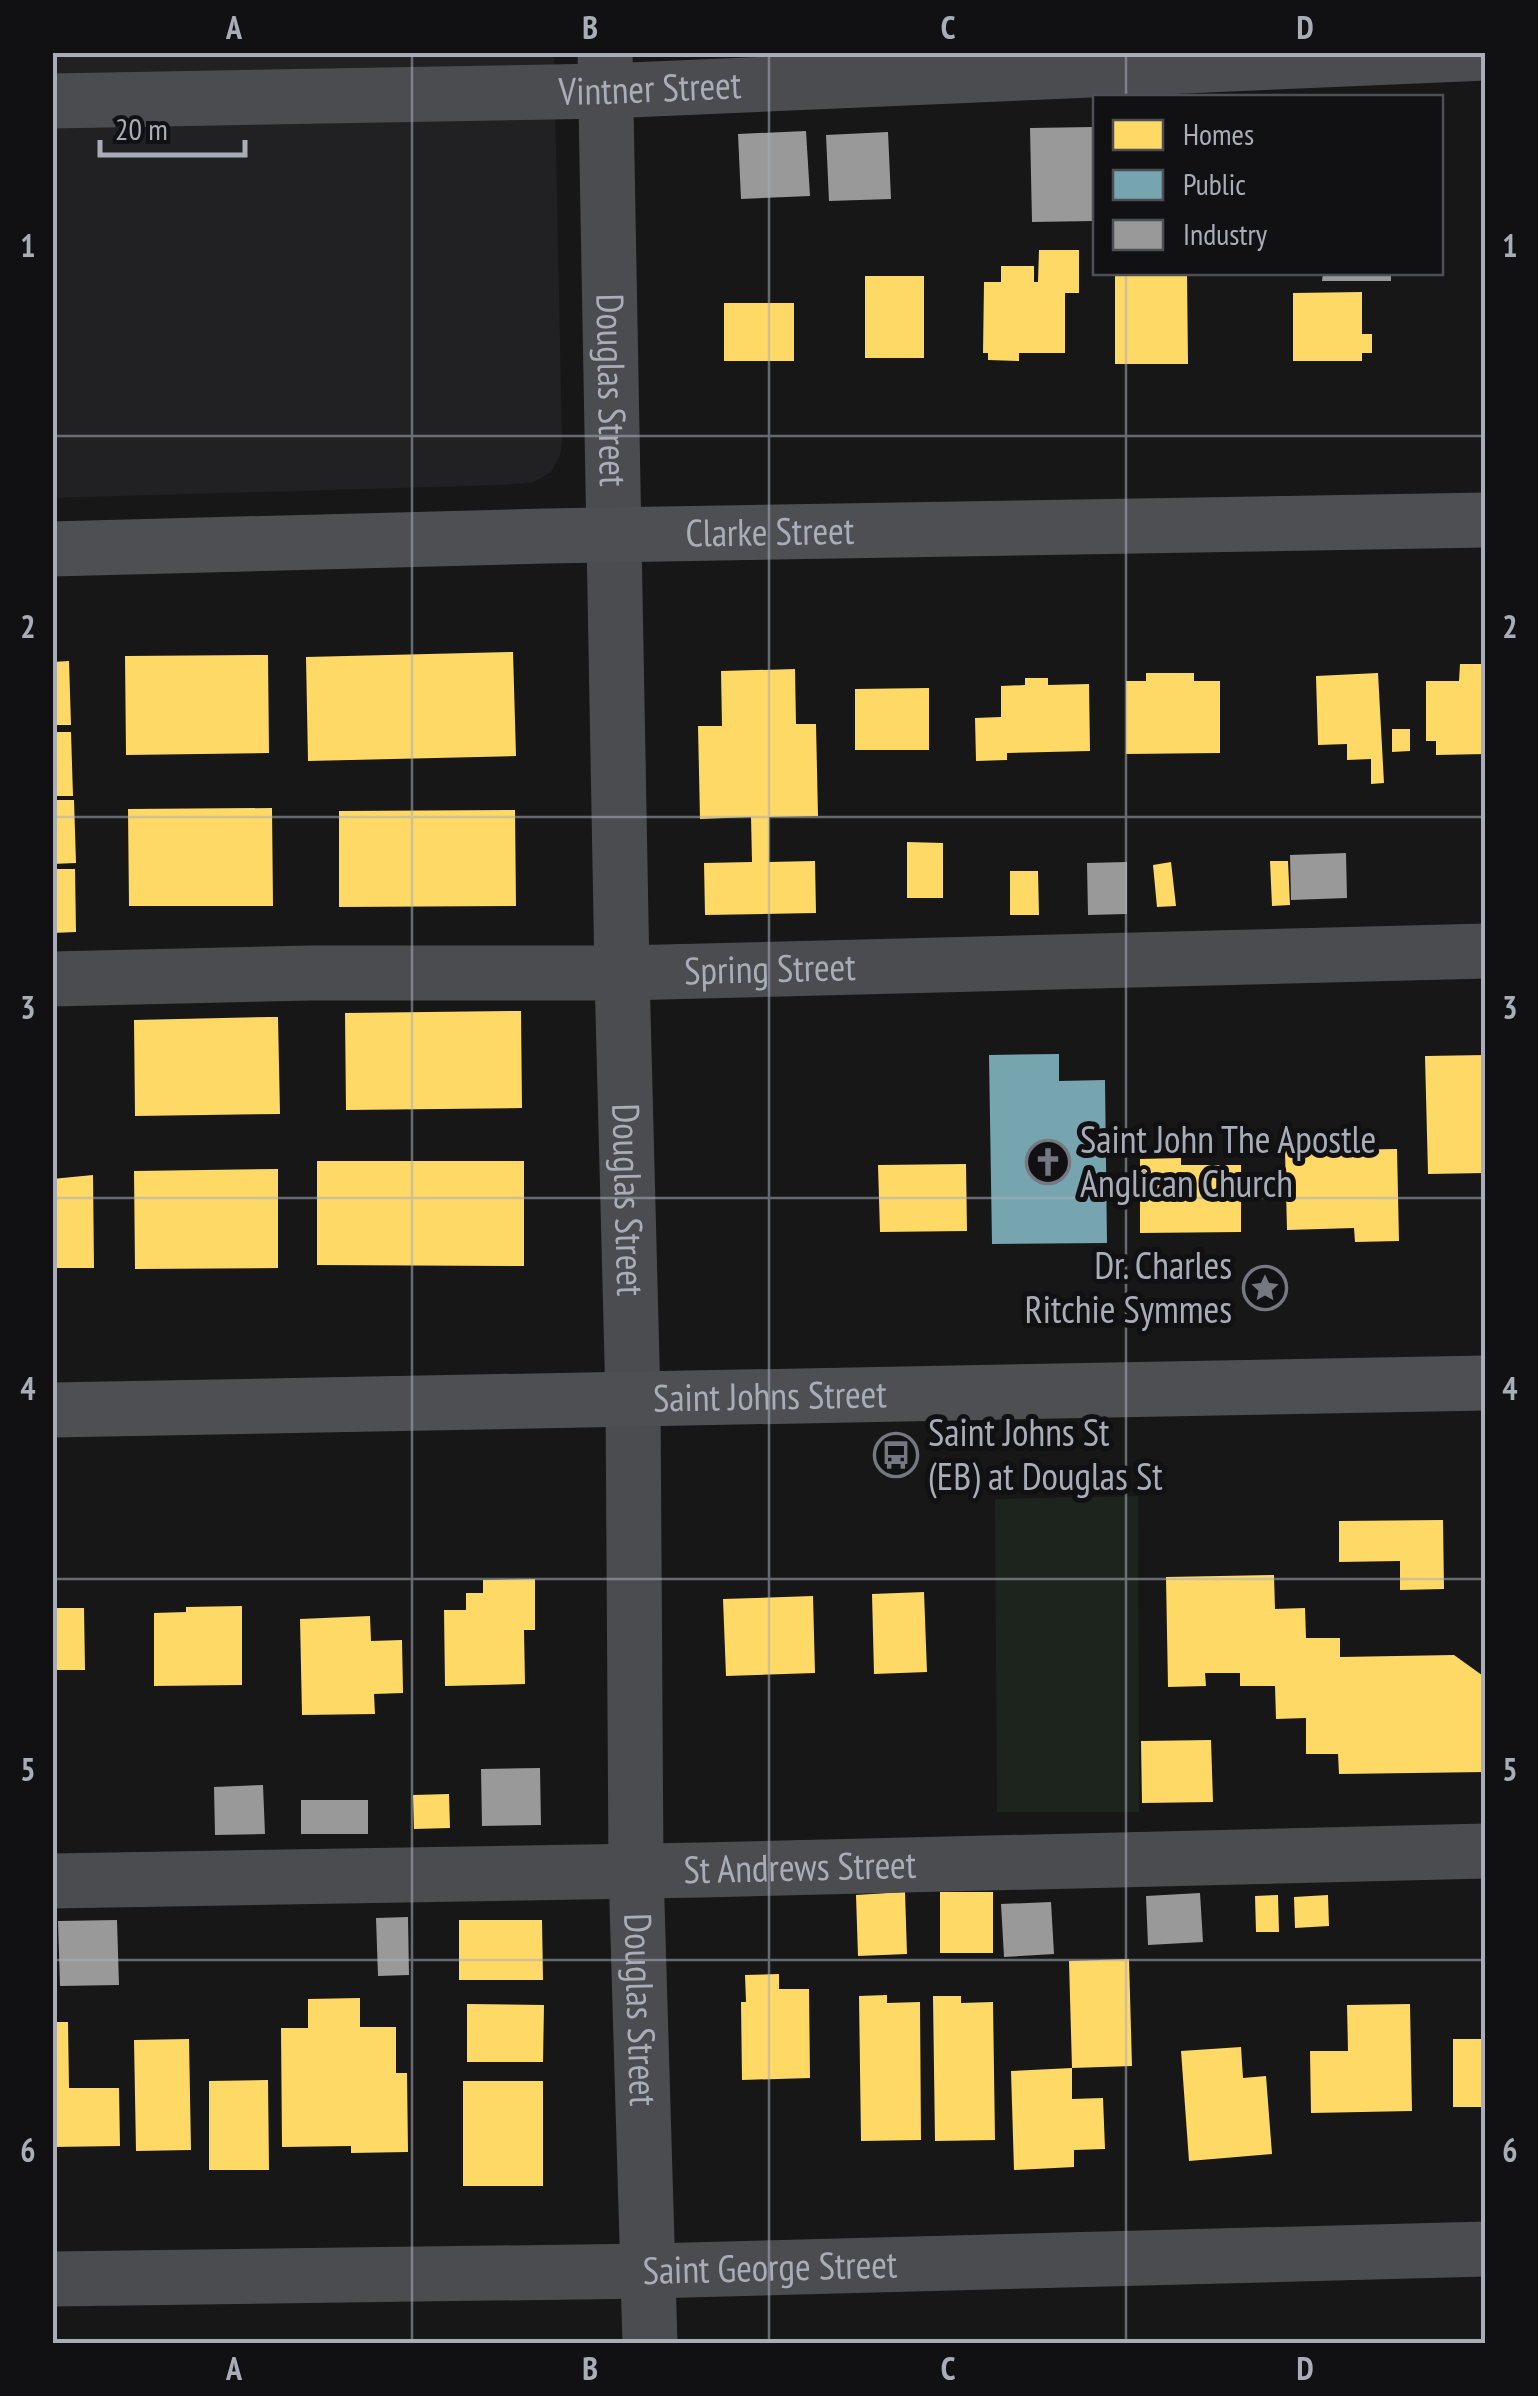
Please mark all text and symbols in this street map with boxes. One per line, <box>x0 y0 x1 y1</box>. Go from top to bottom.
text: A <box>225 6 243 48</box>
text: B <box>582 6 598 48</box>
text: C <box>941 6 956 48</box>
text: D <box>1296 6 1314 48</box>
street label: Vintner Street <box>557 59 743 115</box>
scale bar <box>100 95 245 157</box>
legend <box>1093 95 1443 275</box>
text: 20 m <box>115 109 168 148</box>
text: Homes <box>1183 114 1254 153</box>
text: Public <box>1183 164 1246 203</box>
text: Industry <box>1183 214 1268 253</box>
text: 1 <box>20 224 36 266</box>
text: 1 <box>1502 224 1518 266</box>
street label: Douglas Street <box>586 293 639 487</box>
street label: Clarke Street <box>685 505 855 557</box>
text: 2 <box>20 605 36 647</box>
text: 2 <box>1502 605 1518 647</box>
street label: Spring Street <box>684 941 857 994</box>
text: 3 <box>20 986 36 1028</box>
text: 3 <box>1502 986 1518 1028</box>
street label: Douglas Street <box>602 1103 656 1297</box>
place label: Saint John The Apostle Anglican Church <box>1080 1114 1376 1207</box>
church icon: Saint John The Apostle Anglican Church <box>1025 1139 1071 1185</box>
place label: Dr. Charles Ritchie Symmes <box>1025 1240 1232 1333</box>
place icon: Dr. Charles Ritchie Symmes <box>1242 1265 1288 1311</box>
text: 4 <box>20 1367 36 1409</box>
text: 4 <box>1502 1367 1518 1409</box>
street label: Saint Johns Street <box>653 1368 888 1422</box>
place label: Saint Johns St (EB) at Douglas St <box>928 1407 1163 1500</box>
bus stop icon: Saint Johns St (EB) at Douglas St <box>873 1432 919 1478</box>
text: 5 <box>20 1748 36 1790</box>
text: 5 <box>1502 1748 1518 1790</box>
street label: St Andrews Street <box>683 1839 917 1893</box>
street label: Douglas Street <box>614 1912 669 2107</box>
text: 6 <box>20 2129 36 2171</box>
text: 6 <box>1502 2129 1518 2171</box>
street label: Saint George Street <box>642 2238 898 2294</box>
text: A <box>225 2347 243 2389</box>
text: B <box>582 2347 598 2389</box>
text: C <box>941 2347 956 2389</box>
text: D <box>1296 2347 1314 2389</box>

